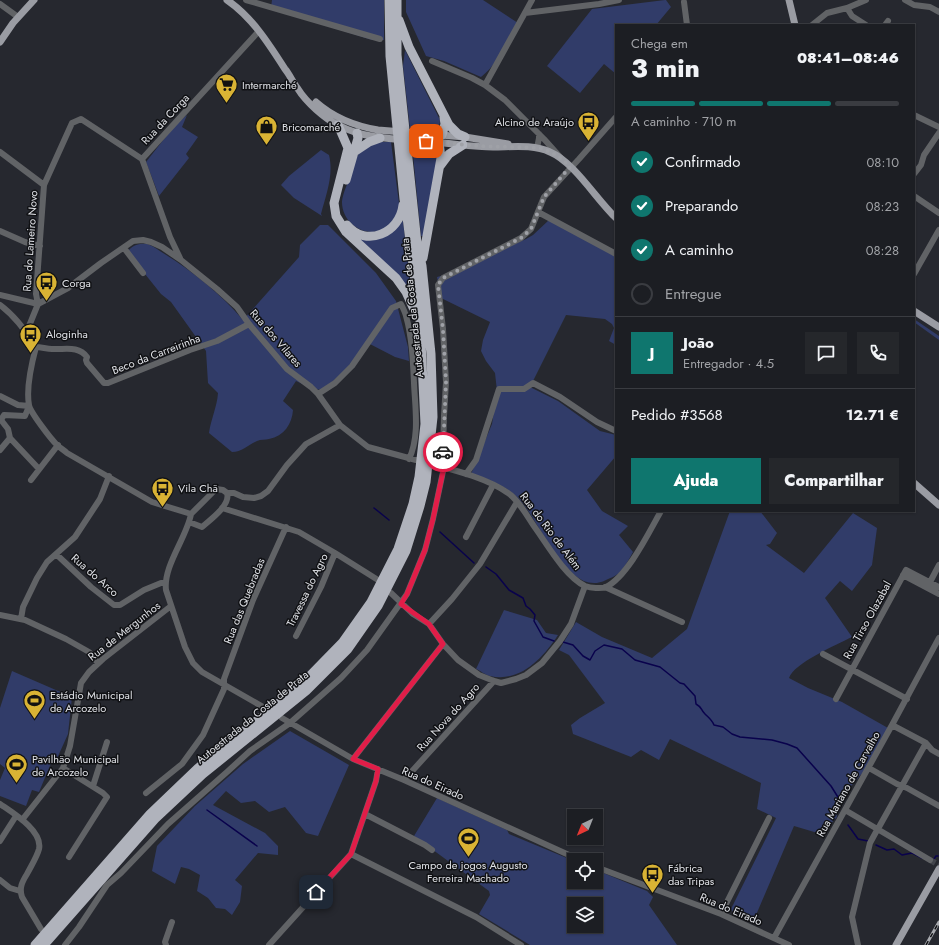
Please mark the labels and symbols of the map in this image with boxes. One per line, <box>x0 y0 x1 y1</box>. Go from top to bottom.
supermarket icon: Intermarché <box>214 72 240 105</box>
place label: Intermarché <box>242 77 297 93</box>
street label: Rua da Corga <box>137 90 193 148</box>
bus stop icon: Alcino de Araújo <box>576 109 602 142</box>
shop icon: Bricomarché <box>254 114 280 147</box>
place label: Alcino de Araújo <box>495 114 574 130</box>
place label: Bricomarché <box>282 119 341 135</box>
pin <box>409 124 443 158</box>
street label: Rua do Lameiro Novo <box>18 190 42 292</box>
street label: Autoestrada da Costa de Prata <box>397 237 427 379</box>
bus stop icon: Corga <box>34 270 60 303</box>
place label: Corga <box>62 275 91 291</box>
street label: Rua dos Vilares <box>246 306 306 371</box>
bus stop icon: Aloginha <box>17 321 43 354</box>
place label: Aloginha <box>46 326 88 342</box>
street label: Beco da Carreirinha <box>110 330 202 378</box>
courier <box>423 432 463 472</box>
bus stop icon: Vila Chã <box>149 475 175 508</box>
place label: Vila Chã <box>178 480 218 496</box>
street label: Rua do Rio de Além <box>516 489 586 573</box>
street label: Rua do Arco <box>68 550 122 600</box>
street label: Travessa do Agro <box>282 551 332 629</box>
street label: Rua das Quebradas <box>219 555 269 646</box>
street label: Rua Tirso Olazabal <box>839 578 895 662</box>
street label: Rua de Mergunhos <box>84 597 164 664</box>
street label: Autoestrada da Costa de Prata <box>192 667 312 767</box>
street label: Rua Nova do Agro <box>413 679 483 755</box>
place label: Estádio Municipal de Arcozelo <box>50 687 132 716</box>
sports icon: Estádio Municipal de Arcozelo <box>22 688 48 721</box>
street label: Rua Mariano de Carvalho <box>812 728 884 840</box>
place label: Pavilhão Municipal de Arcozelo <box>32 751 119 780</box>
sports icon: Pavilhão Municipal de Arcozelo <box>4 752 30 785</box>
street label: Rua do Eirado <box>399 762 467 804</box>
north arrow <box>567 809 603 845</box>
sports icon: Campo de jogos Augusto Ferreira Machado <box>455 826 481 859</box>
place label: Campo de jogos Augusto Ferreira Machado <box>409 857 527 886</box>
place label: Fábrica das Tripas <box>668 860 715 889</box>
bus stop icon: Fábrica das Tripas <box>640 861 666 894</box>
pin <box>299 875 333 909</box>
street label: Rua do Eirado <box>697 889 765 929</box>

